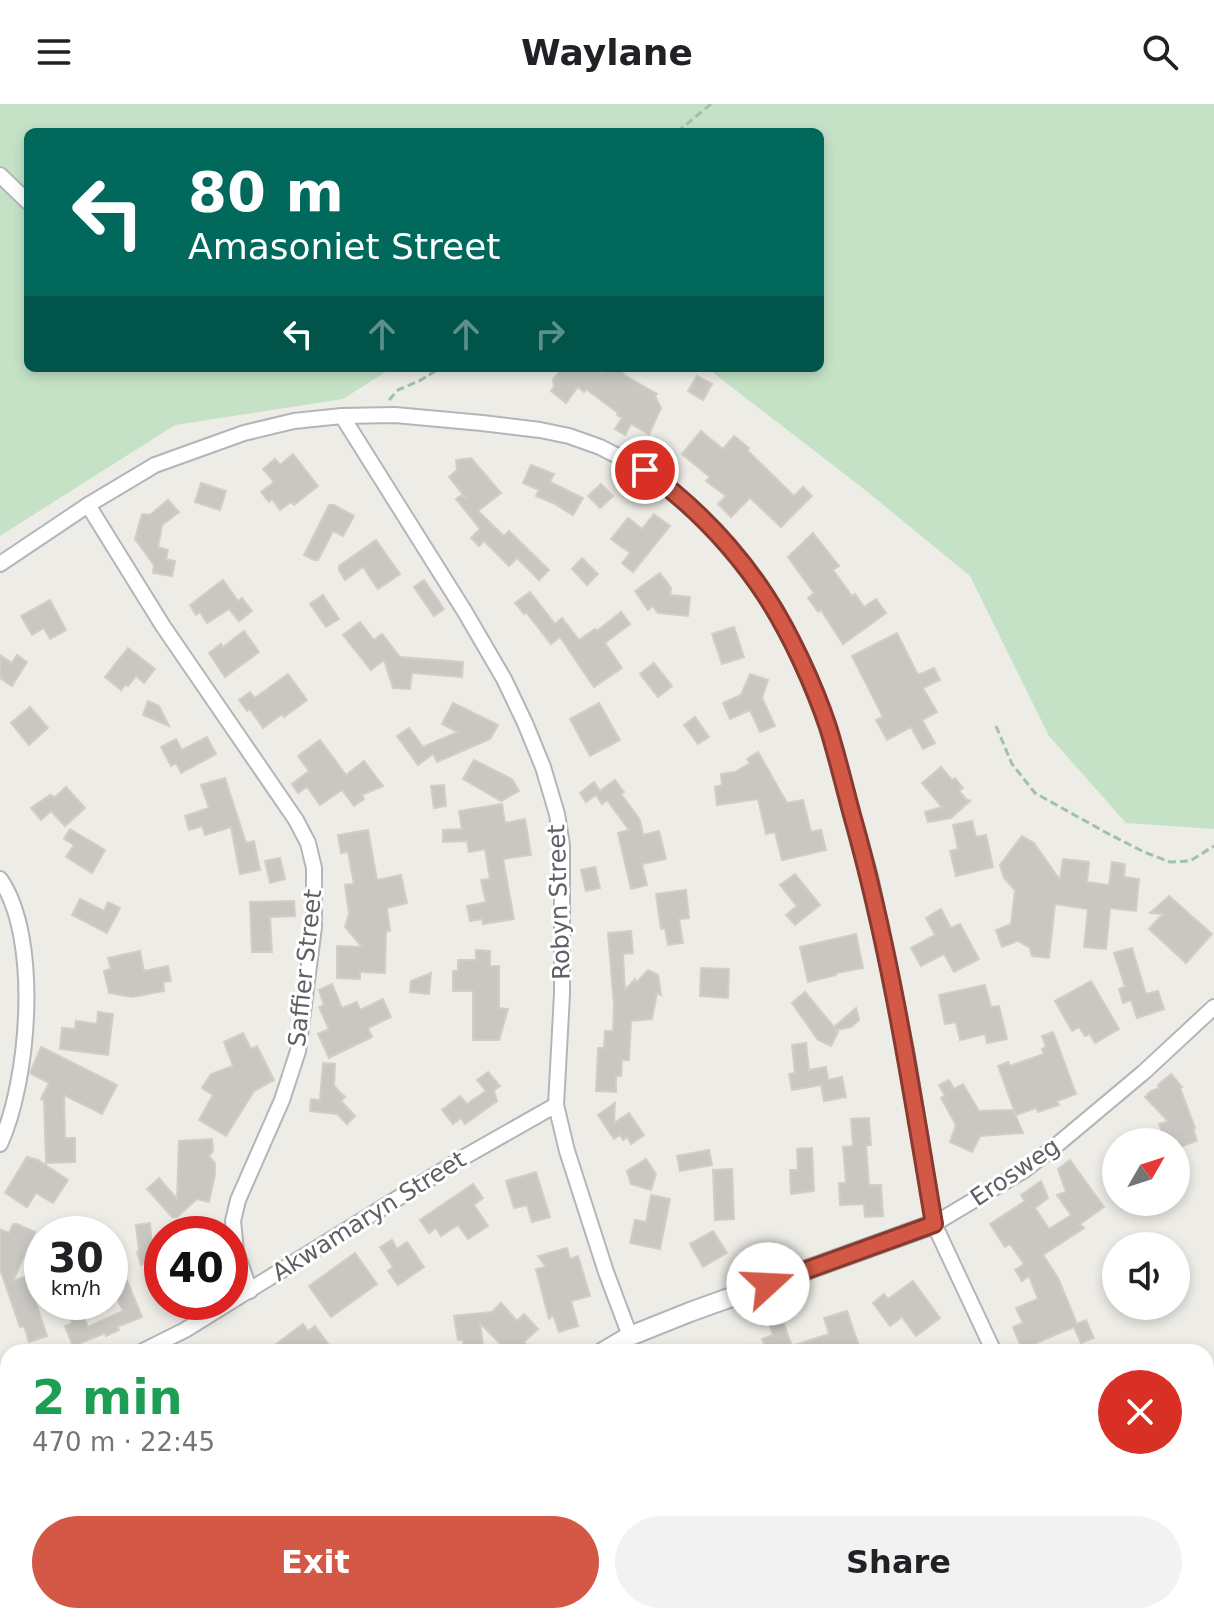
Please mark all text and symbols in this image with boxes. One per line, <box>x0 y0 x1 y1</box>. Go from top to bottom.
icon: menu <box>32 30 76 74</box>
icon: search <box>1138 30 1182 74</box>
text: Waylane <box>521 32 693 73</box>
text: 80 m <box>188 159 344 224</box>
icon: left <box>56 160 160 264</box>
text: Amasoniet Street <box>188 226 500 267</box>
icon: left <box>276 312 320 356</box>
icon: ahead <box>360 312 404 356</box>
icon: ahead <box>444 312 488 356</box>
icon: right <box>528 312 572 356</box>
pin <box>611 436 679 504</box>
icon: arrive <box>623 448 667 492</box>
street label: Robyn Street <box>542 824 576 980</box>
street label: Saffier Street <box>283 888 327 1048</box>
north arrow <box>1102 1128 1190 1216</box>
map controls <box>1102 1128 1190 1320</box>
street label: Erosweg <box>965 1132 1065 1212</box>
street label: Akwamaryn Street <box>267 1145 471 1287</box>
speed limit sign: 40 <box>144 1216 248 1320</box>
button: sound <box>1102 1232 1190 1320</box>
text: 30 <box>48 1235 104 1281</box>
position arrow <box>726 1242 810 1326</box>
text: km/h <box>51 1276 101 1300</box>
text: 2 min <box>32 1369 183 1425</box>
button: close <box>1098 1370 1182 1454</box>
text: 470 m · 22:45 <box>32 1427 215 1457</box>
button: Exit <box>32 1516 599 1608</box>
button: Share <box>615 1516 1182 1608</box>

